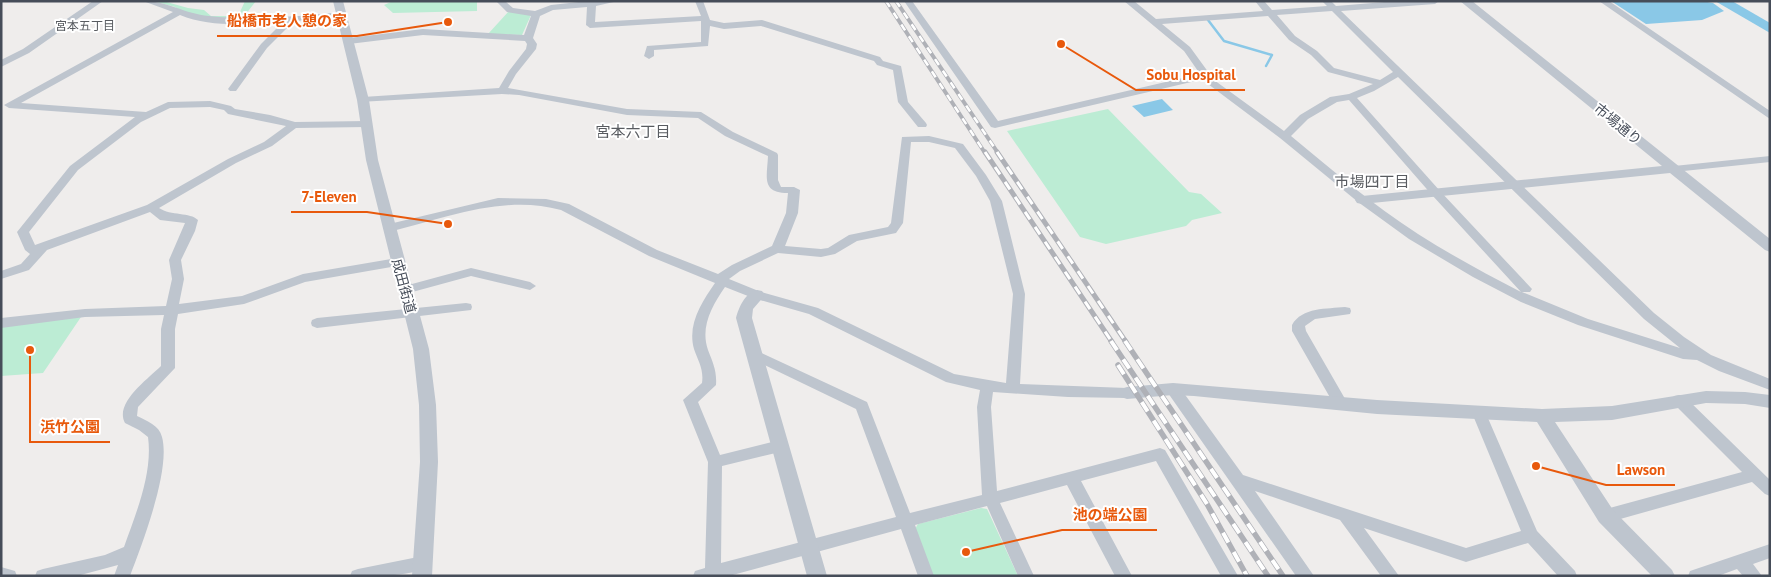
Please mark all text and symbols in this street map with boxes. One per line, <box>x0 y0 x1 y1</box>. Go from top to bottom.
callout: 船橋市老人憩の家 <box>217 6 357 36</box>
text: 船橋市老人憩の家 <box>227 11 347 30</box>
district label: 宮本五丁目 <box>55 18 115 33</box>
callout: Sobu Hospital <box>1136 60 1245 90</box>
text: Sobu Hospital <box>1146 65 1236 84</box>
street label: 市場通り <box>1591 99 1645 149</box>
district label: 宮本六丁目 <box>595 122 671 141</box>
district label: 市場四丁目 <box>1334 172 1410 191</box>
callout: 7-Eleven <box>291 182 367 212</box>
text: 7-Eleven <box>301 187 357 206</box>
street label: 成田街道 <box>388 257 420 315</box>
callout: 浜竹公園 <box>30 412 110 442</box>
text: 浜竹公園 <box>40 417 100 436</box>
callout: Lawson <box>1606 455 1675 485</box>
text: Lawson <box>1617 460 1665 479</box>
callout: 池の端公園 <box>1062 500 1157 530</box>
text: 池の端公園 <box>1072 505 1148 524</box>

